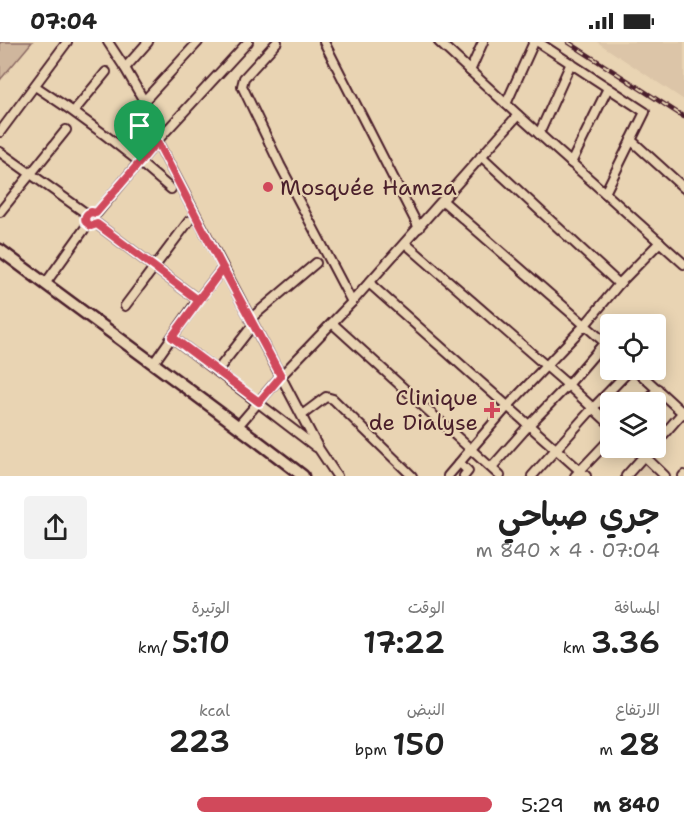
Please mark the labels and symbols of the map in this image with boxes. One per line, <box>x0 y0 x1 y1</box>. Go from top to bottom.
pin <box>114 100 165 162</box>
place label: Mosquée Hamza <box>280 173 457 202</box>
marker: Mosquée Hamza <box>261 180 275 194</box>
place label: Clinique de Dialyse <box>369 383 478 437</box>
marker: Clinique de Dialyse <box>483 401 501 419</box>

